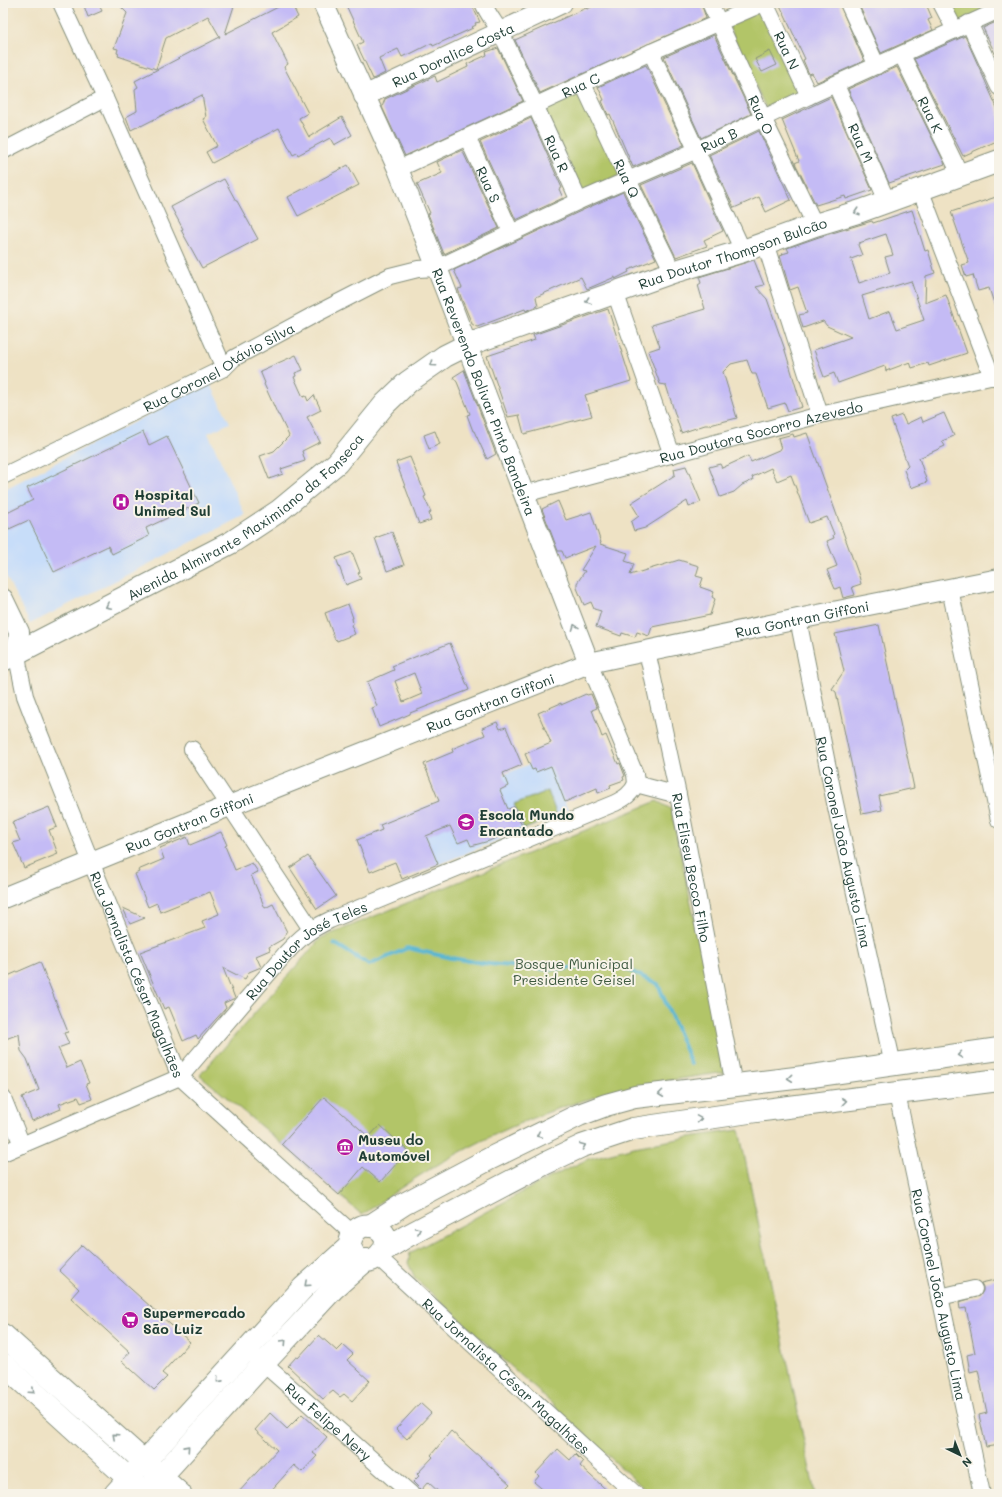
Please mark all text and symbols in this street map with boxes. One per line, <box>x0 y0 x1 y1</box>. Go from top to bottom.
street label: Rua Doralice Costa <box>389 18 517 91</box>
street label: Rua N <box>770 28 804 72</box>
street label: Rua C <box>558 68 603 102</box>
street label: Rua O <box>744 92 779 137</box>
street label: Rua K <box>914 93 948 136</box>
street label: Rua M <box>844 120 878 165</box>
street label: Rua B <box>697 123 740 156</box>
street label: Rua R <box>541 132 574 175</box>
street label: Rua Q <box>610 156 645 201</box>
street label: Rua S <box>472 163 505 205</box>
one-way arrow <box>854 207 861 216</box>
street label: Rua Doutor Thompson Bulcão <box>636 212 829 293</box>
street label: Rua Reverendo Bolivar Pinto Bandeira <box>428 265 541 518</box>
one-way arrow <box>584 297 591 305</box>
street label: Rua Coronel Otávio Silva <box>140 318 298 416</box>
one-way arrow <box>430 359 437 367</box>
street label: Rua Doutora Socorro Azevedo <box>657 396 864 467</box>
street label: Avenida Almirante Maximiano da Fonseca <box>124 429 367 604</box>
place label: Hospital Unimed Sul <box>134 485 211 520</box>
hospital icon: Hospital Unimed Sul <box>111 492 131 512</box>
street label: Rua Gontran Giffoni <box>733 596 871 642</box>
one-way arrow <box>105 601 112 609</box>
one-way arrow <box>571 623 579 630</box>
street label: Rua Gontran Giffoni <box>423 668 557 736</box>
street label: Rua Coronel João Augusto Lima <box>812 735 876 950</box>
street label: Rua Gontran Giffoni <box>122 788 256 857</box>
street label: Rua Eliseu Becco Filho <box>668 791 716 944</box>
place label: Escola Mundo Encantado <box>479 805 575 840</box>
school or university icon: Escola Mundo Encantado <box>456 812 476 832</box>
street label: Rua Jornalista César Magalhães <box>86 868 189 1080</box>
street label: Rua Doutor José Teles <box>241 896 370 1003</box>
park label: Bosque Municipal Presidente Geisel <box>513 954 635 989</box>
one-way arrow <box>957 1050 963 1059</box>
one-way arrow <box>787 1074 793 1083</box>
one-way arrow <box>658 1089 664 1098</box>
one-way arrow <box>841 1096 847 1105</box>
one-way arrow <box>696 1115 702 1124</box>
place label: Museu do Automóvel <box>358 1130 430 1165</box>
one-way arrow <box>535 1130 543 1137</box>
museum icon: Museu do Automóvel <box>335 1137 355 1157</box>
one-way arrow <box>580 1142 587 1150</box>
street label: Rua Coronel João Augusto Lima <box>908 1187 971 1402</box>
one-way arrow <box>414 1228 421 1235</box>
one-way arrow <box>304 1279 312 1287</box>
street label: Rua Jornalista César Magalhães <box>419 1293 595 1458</box>
place label: Supermercado São Luiz <box>143 1303 246 1338</box>
supermarket icon: Supermercado São Luiz <box>120 1310 140 1330</box>
one-way arrow <box>279 1339 287 1347</box>
one-way arrow <box>216 1375 224 1383</box>
street label: Rua Felipe Nery <box>281 1378 376 1465</box>
one-way arrow <box>27 1386 35 1393</box>
one-way arrow <box>112 1434 120 1441</box>
north arrow <box>940 1435 980 1475</box>
one-way arrow <box>182 1445 189 1453</box>
text: N <box>959 1454 975 1471</box>

